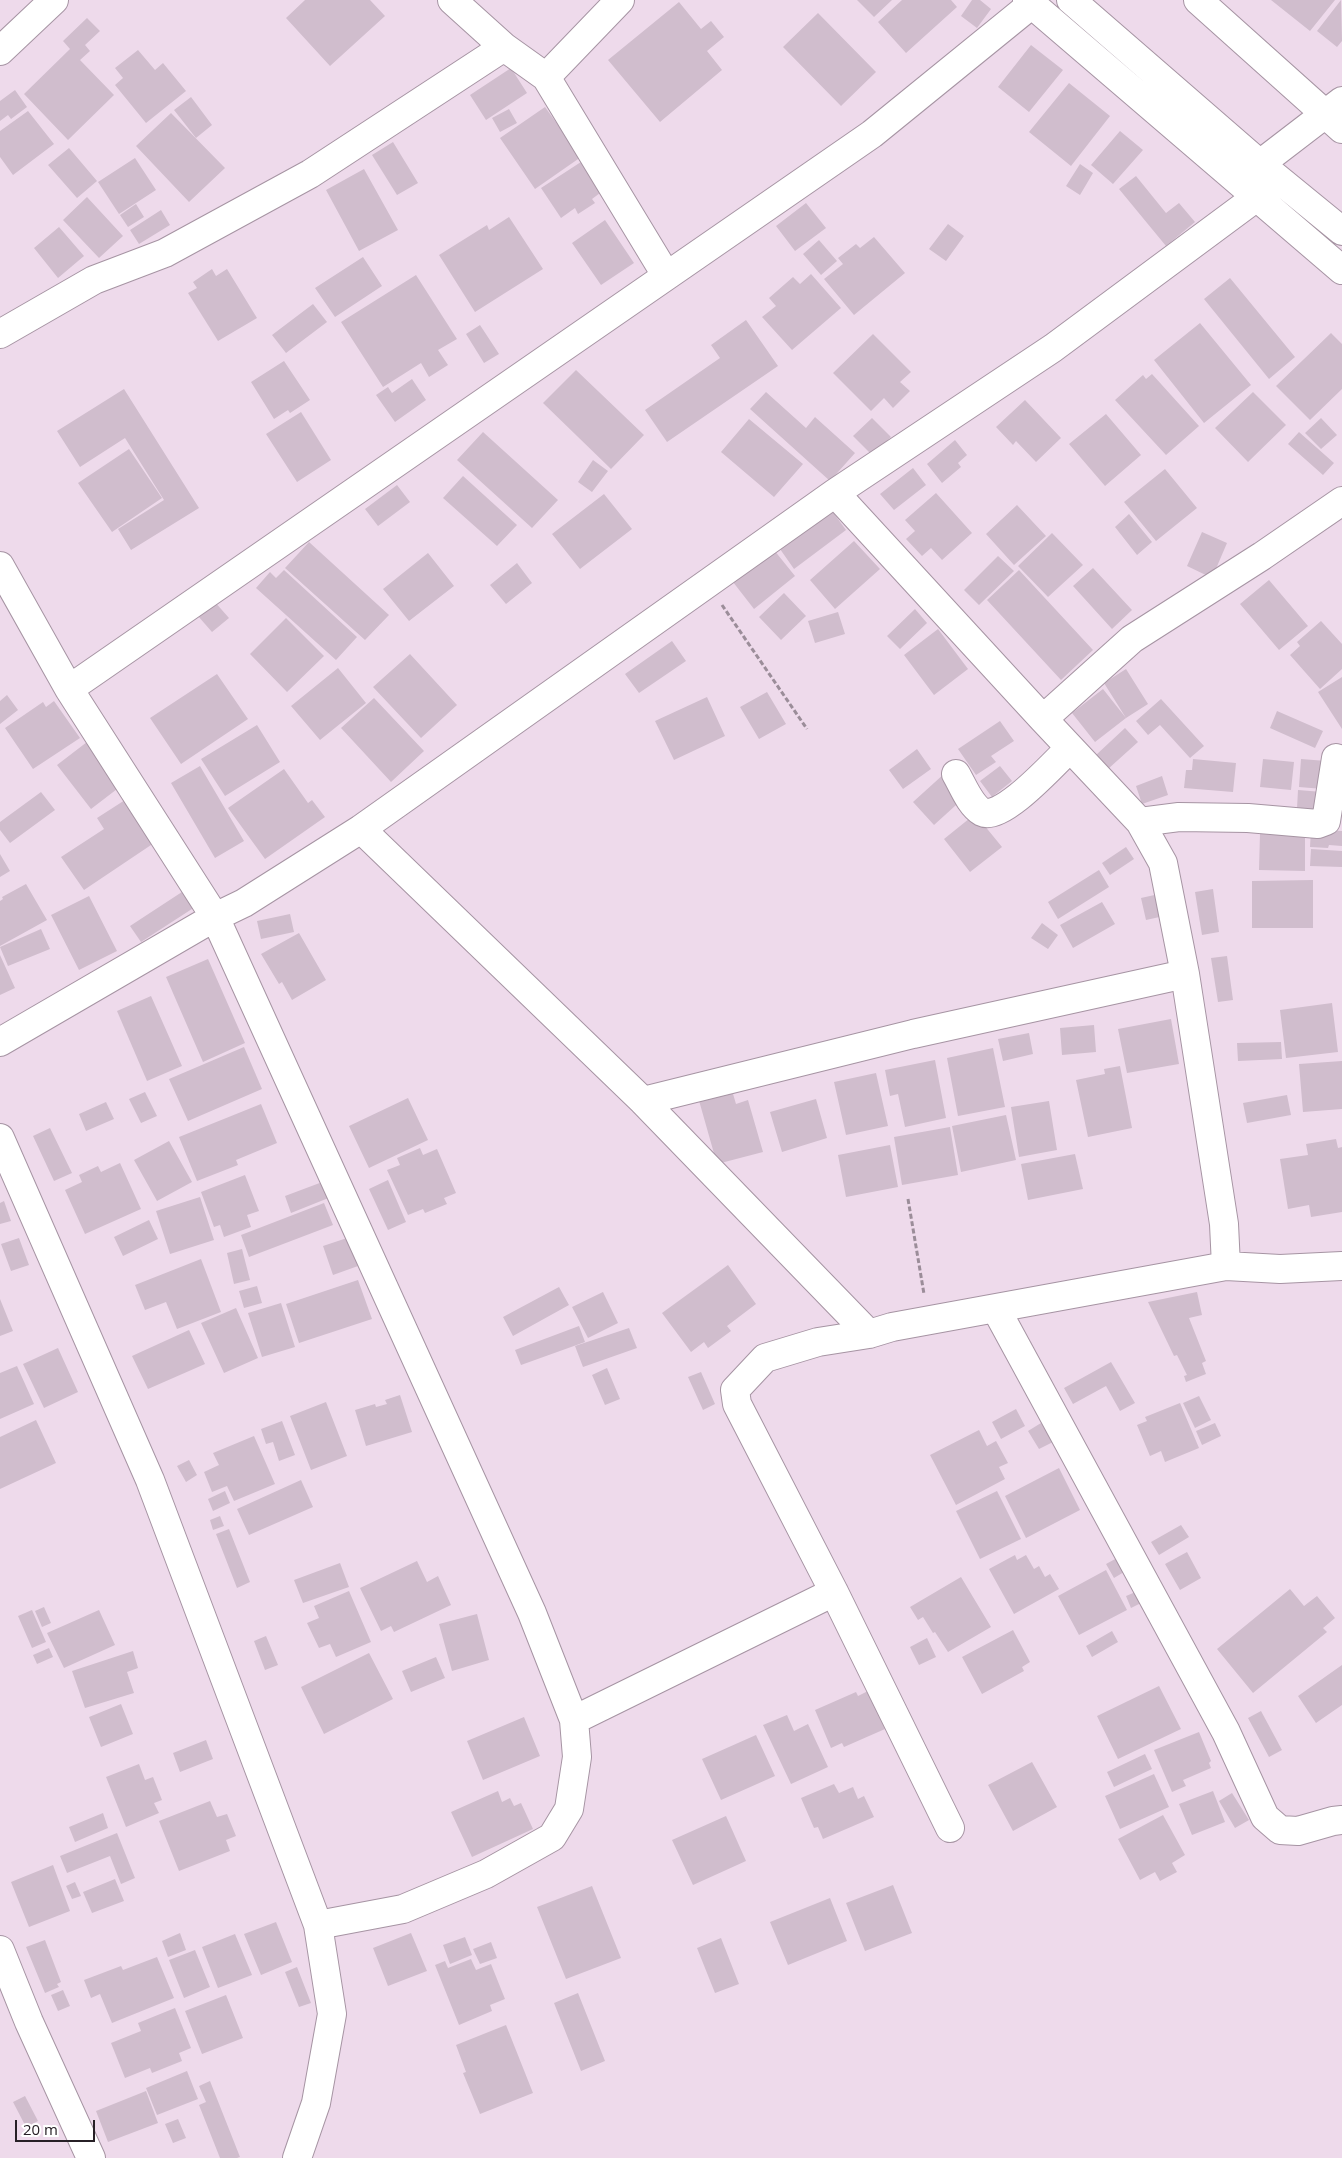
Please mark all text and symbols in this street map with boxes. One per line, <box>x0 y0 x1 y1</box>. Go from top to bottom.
scale bar <box>18 2110 98 2142</box>
text: 20 m <box>23 2119 58 2139</box>

